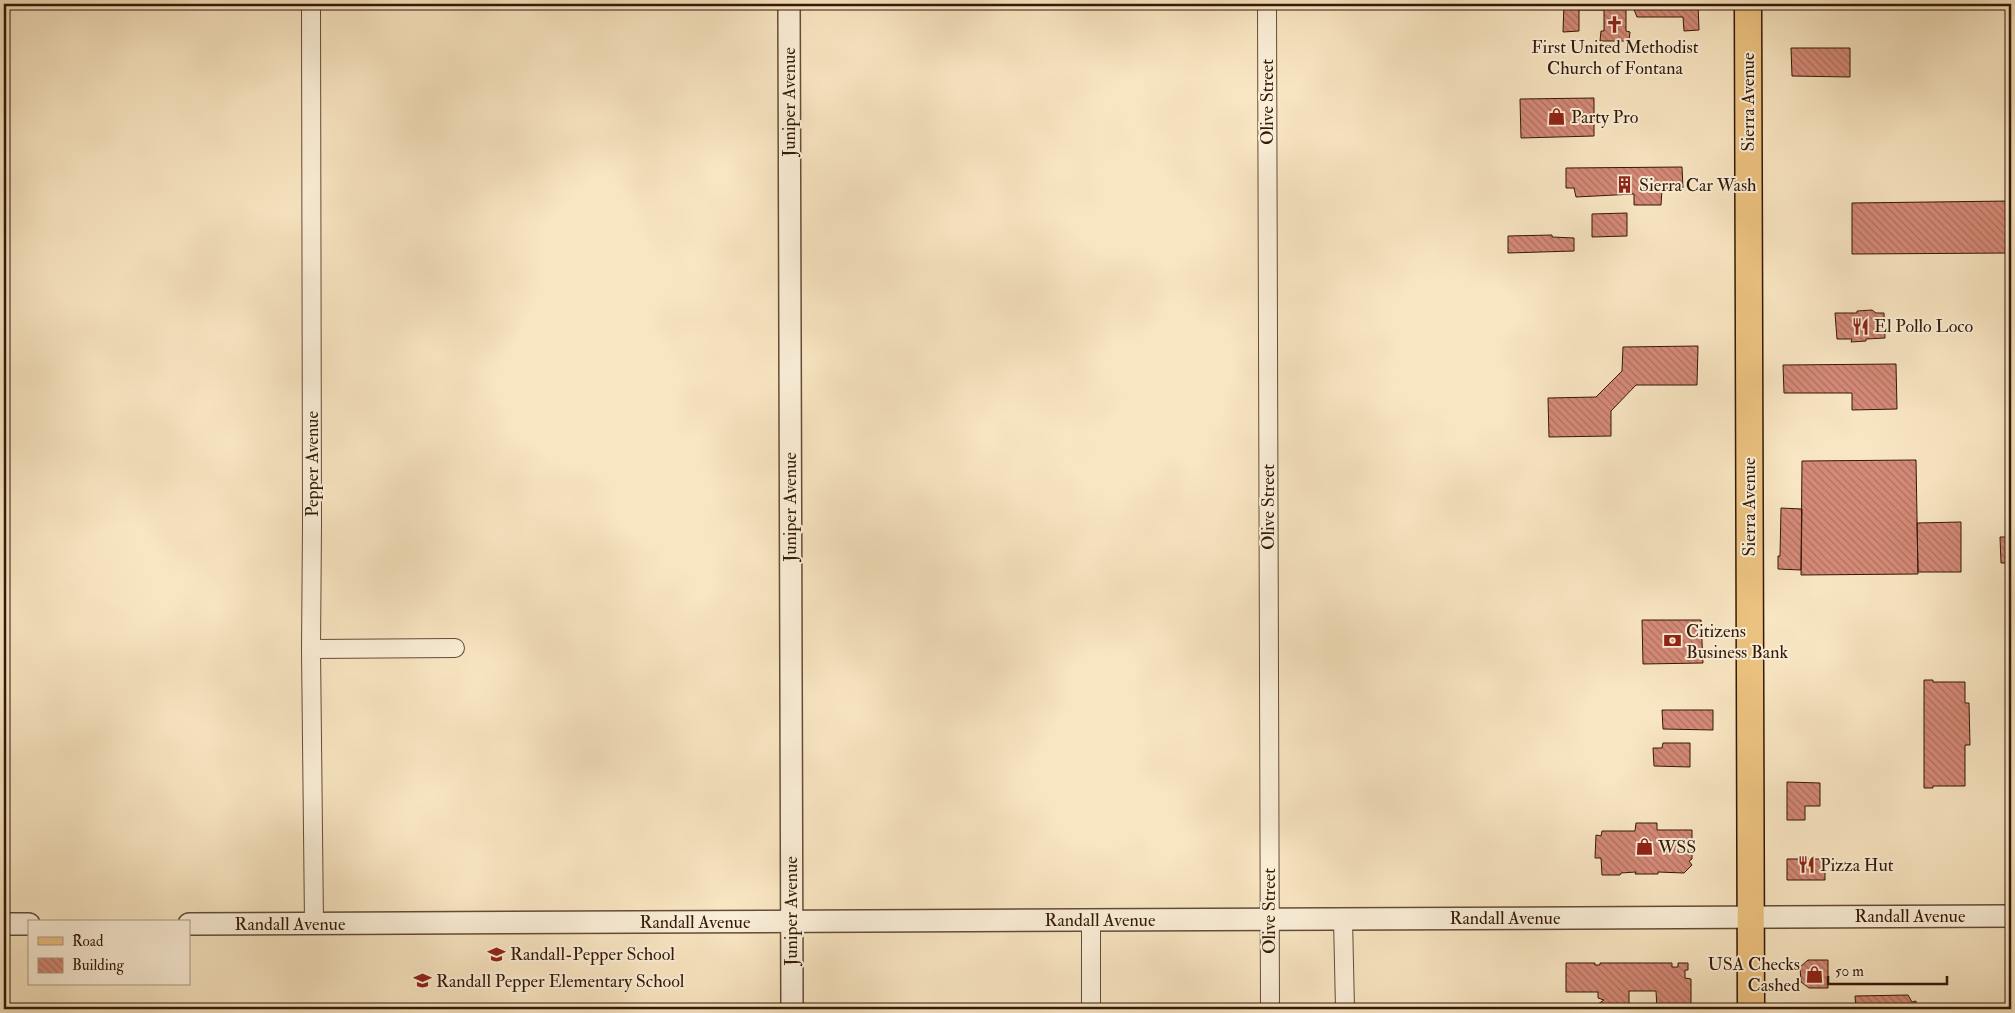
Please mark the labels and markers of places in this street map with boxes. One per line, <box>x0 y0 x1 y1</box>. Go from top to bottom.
church icon: First United Methodist Church of Fontana <box>1605 14 1625 34</box>
place label: First United Methodist Church of Fontana <box>1531 36 1699 80</box>
place label: Party Pro <box>1571 106 1639 129</box>
shop icon: Party Pro <box>1547 107 1567 127</box>
place label: Sierra Car Wash <box>1639 174 1757 197</box>
building icon: Sierra Car Wash <box>1615 175 1635 195</box>
place label: El Pollo Loco <box>1874 315 1974 338</box>
restaurant icon: El Pollo Loco <box>1850 316 1870 336</box>
place label: Citizens Business Bank <box>1686 620 1788 664</box>
bank icon: Citizens Business Bank <box>1662 631 1682 651</box>
place label: WSS <box>1657 836 1696 859</box>
shop icon: WSS <box>1634 837 1654 857</box>
place label: Pizza Hut <box>1820 854 1894 877</box>
restaurant icon: Pizza Hut <box>1796 855 1816 875</box>
place label: Randall-Pepper School <box>510 943 675 966</box>
school or university icon: Randall-Pepper School <box>486 944 506 964</box>
place label: USA Checks Cashed <box>1708 953 1800 997</box>
shop icon: USA Checks Cashed <box>1804 964 1824 984</box>
place label: Randall Pepper Elementary School <box>436 970 685 993</box>
school or university icon: Randall Pepper Elementary School <box>412 971 432 991</box>

